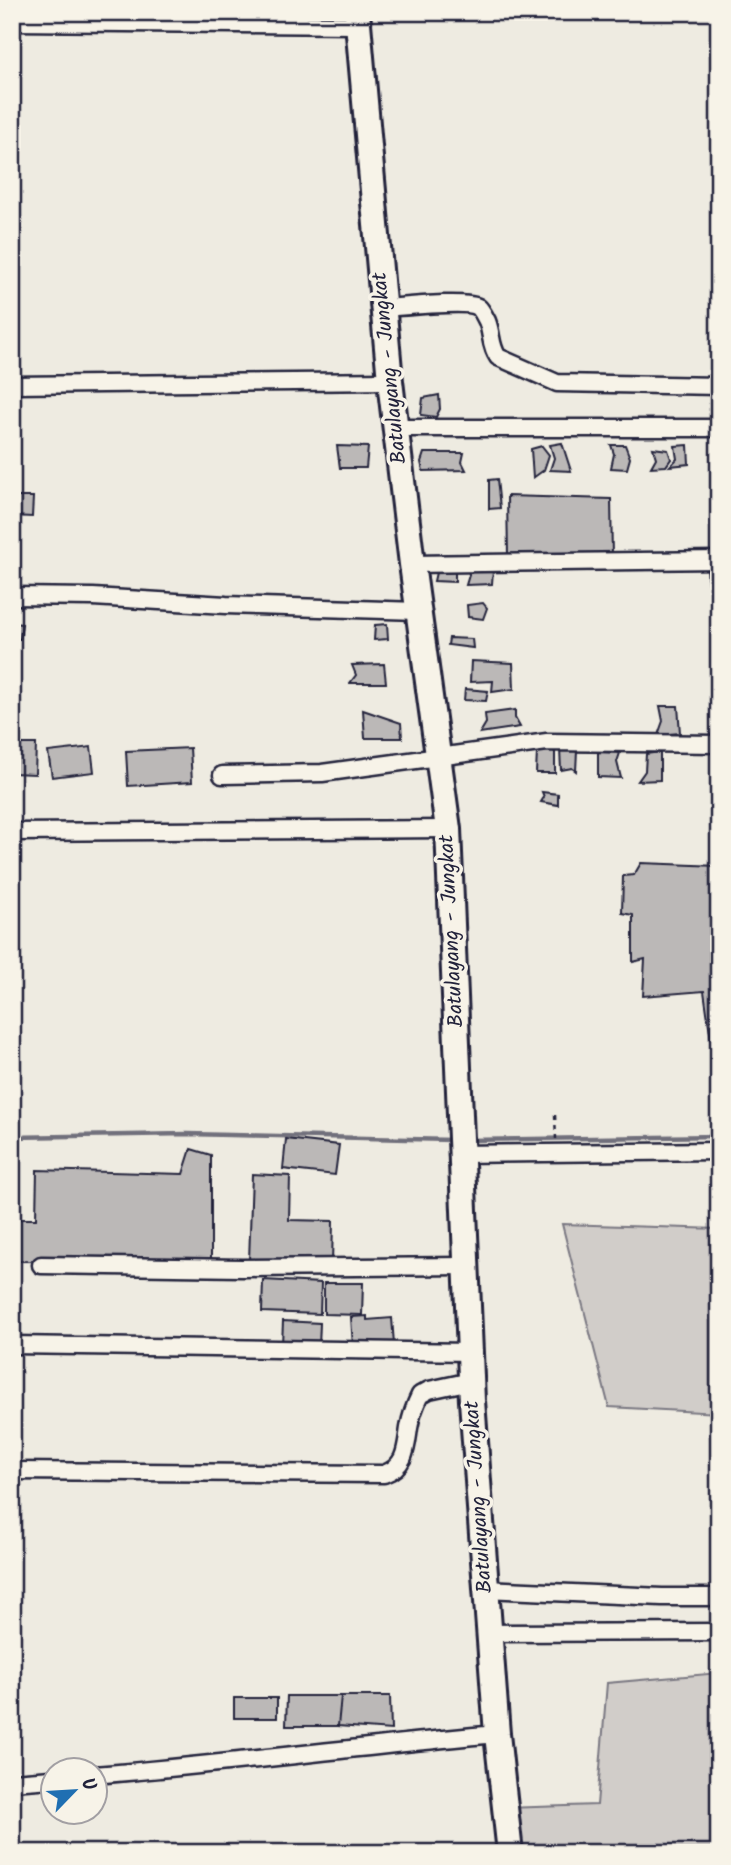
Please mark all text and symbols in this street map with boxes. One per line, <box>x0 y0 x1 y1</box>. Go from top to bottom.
street label: Batulayang - Jungkat <box>363 270 416 466</box>
street label: Batulayang - Jungkat <box>430 833 474 1028</box>
street label: Batulayang - Jungkat <box>456 1399 502 1594</box>
north arrow <box>38 1756 108 1826</box>
text: U <box>72 1773 104 1797</box>

